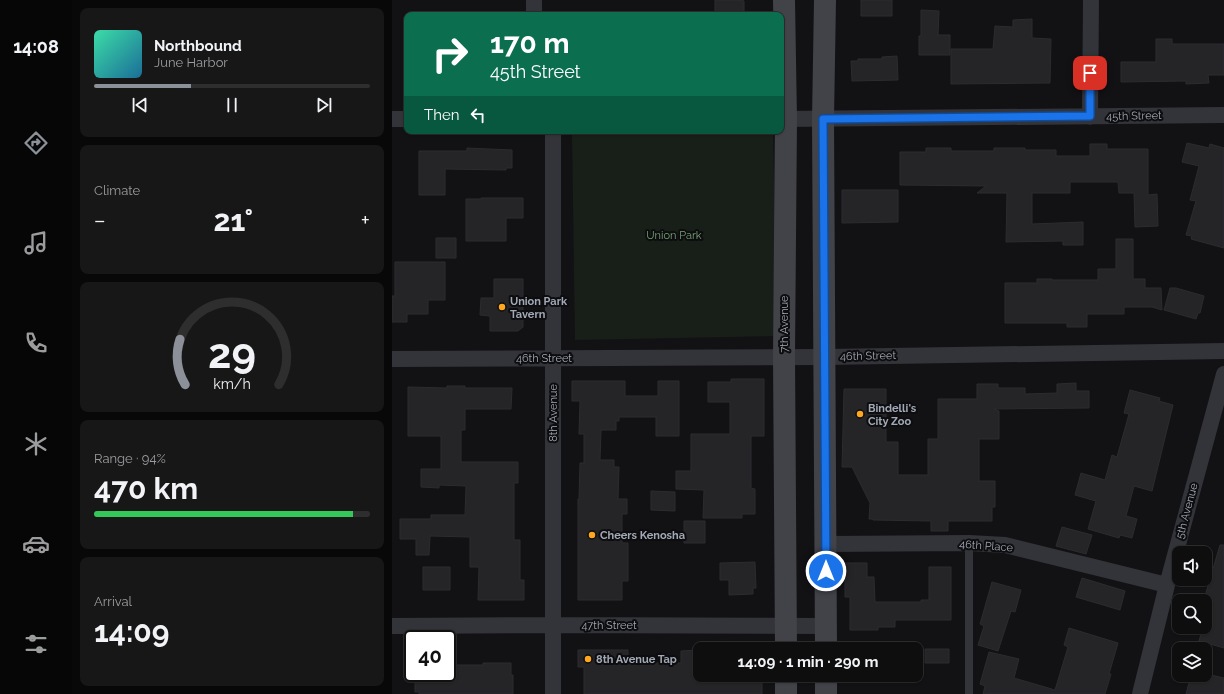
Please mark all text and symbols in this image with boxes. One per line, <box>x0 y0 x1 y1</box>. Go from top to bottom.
text: 170 m <box>490 27 570 60</box>
icon: right <box>424 28 476 80</box>
text: 14:08 <box>13 36 59 57</box>
text: Northbound <box>154 37 242 55</box>
text: June Harbor <box>154 55 228 70</box>
pin <box>1073 56 1107 90</box>
text: 45th Street <box>490 61 581 82</box>
icon: arrive <box>1079 62 1101 84</box>
icon: previous <box>129 94 151 116</box>
icon: pause <box>221 94 243 116</box>
icon: next <box>313 94 335 116</box>
icon: left <box>467 104 489 126</box>
text: Then <box>424 106 459 124</box>
street label: 45th Street <box>1106 109 1162 123</box>
icon: directions <box>22 129 50 157</box>
text: Climate <box>94 183 140 198</box>
text: 21° <box>214 203 253 238</box>
text: − <box>94 207 106 233</box>
text: + <box>361 207 370 233</box>
icon: music <box>22 229 50 257</box>
park label: Union Park <box>646 229 702 242</box>
place label: Union Park Tavern <box>510 295 568 321</box>
street label: 7th Avenue <box>778 295 791 353</box>
marker: Union Park Tavern <box>497 302 507 312</box>
icon: phone <box>22 329 50 357</box>
text: 29 <box>208 329 256 378</box>
street label: 46th Street <box>840 349 896 363</box>
street label: 46th Street <box>516 352 572 365</box>
text: km/h <box>213 376 251 392</box>
street label: 8th Avenue <box>547 384 560 442</box>
place label: Bindelli's City Zoo <box>868 402 917 428</box>
marker: Bindelli's City Zoo <box>855 409 865 419</box>
icon: climate <box>22 430 50 458</box>
text: Range · 94% <box>94 451 166 466</box>
text: 470 km <box>94 471 198 506</box>
street label: 5th Avenue <box>1173 481 1201 540</box>
place label: Cheers Kenosha <box>600 529 685 542</box>
icon: car <box>22 530 50 558</box>
marker: Cheers Kenosha <box>587 530 597 540</box>
street label: 46th Place <box>959 538 1014 554</box>
map controls <box>1172 546 1212 682</box>
button: sound <box>1172 546 1212 586</box>
position arrow <box>805 550 847 592</box>
text: Arrival <box>94 594 132 609</box>
button: search <box>1172 594 1212 634</box>
text: 14:09 <box>94 614 169 649</box>
street label: 47th Street <box>581 619 637 632</box>
icon: filters <box>22 630 50 658</box>
speed limit sign: 40 <box>404 630 456 682</box>
button: layers <box>1172 642 1212 682</box>
place label: 8th Avenue Tap <box>596 653 677 666</box>
text: 14:09 · 1 min · 290 m <box>738 653 878 671</box>
marker: 8th Avenue Tap <box>583 654 593 664</box>

